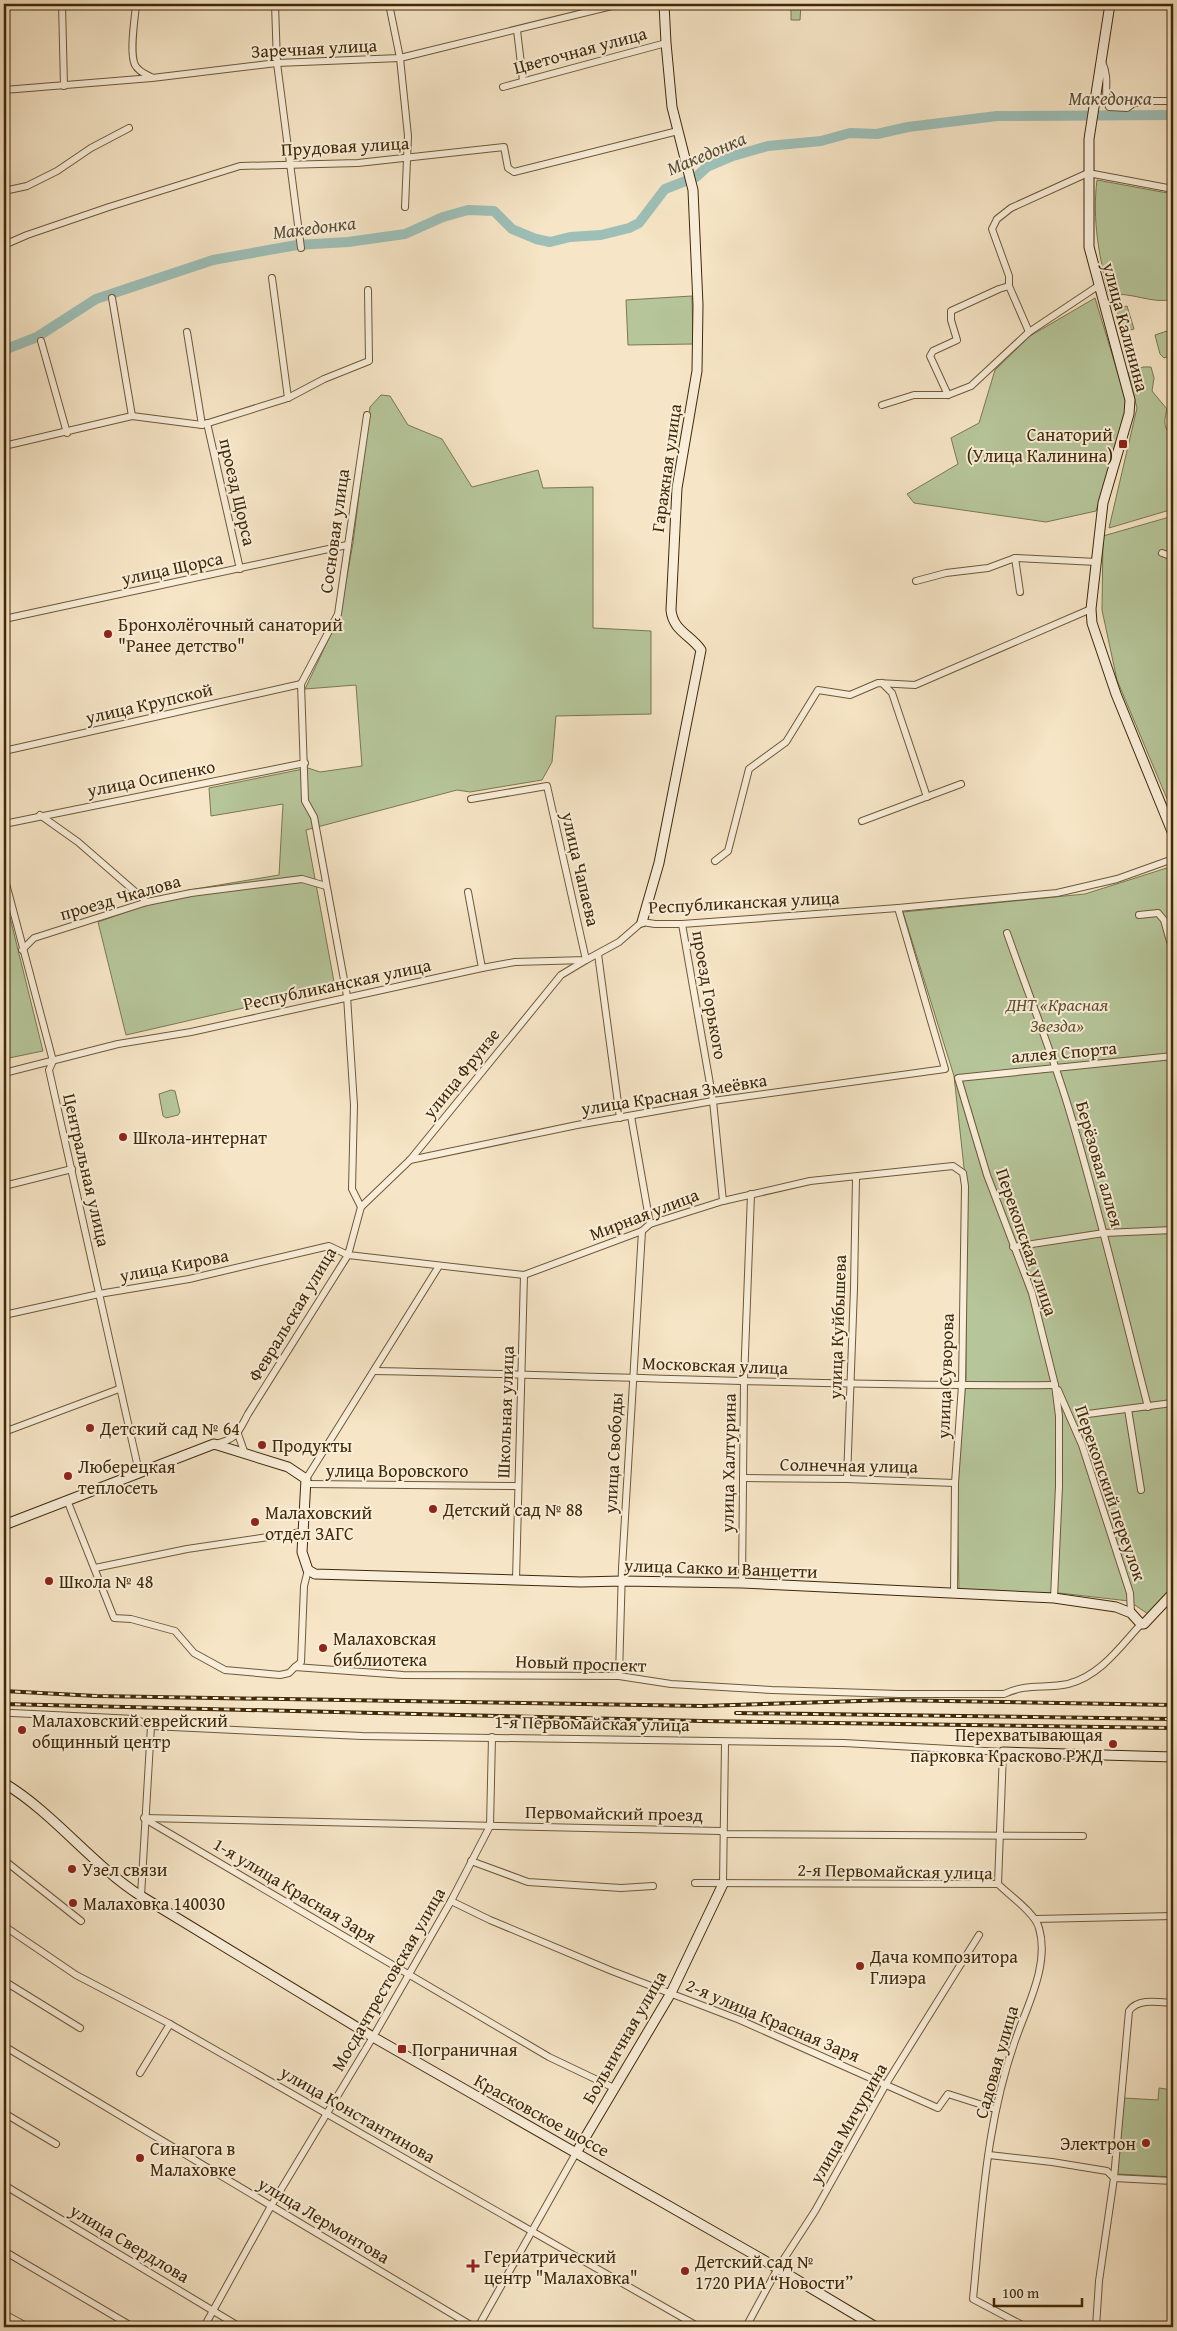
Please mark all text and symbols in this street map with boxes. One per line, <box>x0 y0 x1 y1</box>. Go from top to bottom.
street label: Цветочная улица <box>510 19 650 81</box>
street label: Заречная улица <box>250 31 378 65</box>
water label: Македонка <box>1068 84 1152 112</box>
water label: Македонка <box>662 124 750 182</box>
street label: Прудовая улица <box>280 129 410 163</box>
water label: Македонка <box>271 208 357 246</box>
street label: улица Калинина <box>1095 258 1156 395</box>
street label: Гаражная улица <box>644 402 688 534</box>
place label: Санаторий (Улица Калинина) <box>967 421 1113 469</box>
street label: проезд Щорса <box>213 436 264 549</box>
marker: Санаторий (Улица Калинина) <box>1117 438 1129 450</box>
street label: Сосновая улица <box>312 467 356 595</box>
street label: улица Щорса <box>118 544 226 592</box>
place label: Бронхолёгочный санаторий "Ранее детство" <box>118 611 343 659</box>
marker: Бронхолёгочный санаторий "Ранее детство" <box>102 628 114 640</box>
street label: улица Крупской <box>82 675 216 731</box>
street label: улица Осипенко <box>84 752 217 804</box>
street label: улица Чапаева <box>555 808 607 929</box>
street label: проезд Чкалова <box>56 867 184 927</box>
street label: Республиканская улица <box>648 883 841 920</box>
street label: проезд Горького <box>685 928 735 1062</box>
street label: Республиканская улица <box>241 951 434 1017</box>
park label: ДНТ «Красная Звезда» <box>1005 991 1109 1039</box>
street label: улица Фрунзе <box>415 1022 506 1125</box>
street label: аллея Спорта <box>1010 1034 1118 1070</box>
street label: улица Красная Змеёвка <box>578 1066 769 1122</box>
street label: Центральная улица <box>56 1091 118 1250</box>
street label: Берёзовая аллея <box>1069 1098 1131 1230</box>
place label: Школа-интернат <box>133 1124 267 1151</box>
marker: Школа-интернат <box>117 1131 129 1143</box>
street label: Перекопская улица <box>989 1165 1065 1320</box>
street label: Мирная улица <box>585 1181 703 1247</box>
street label: улица Кирова <box>116 1241 231 1289</box>
street label: Февральская улица <box>241 1241 343 1387</box>
street label: улица Куйбышева <box>821 1254 853 1401</box>
street label: улица Суворова <box>929 1312 961 1440</box>
street label: Школьная улица <box>489 1345 521 1479</box>
street label: Московская улица <box>641 1349 789 1381</box>
street label: улица Свободы <box>596 1391 630 1515</box>
street label: улица Халтурина <box>713 1393 743 1534</box>
street label: Перекопский переулок <box>1068 1402 1154 1585</box>
place label: Детский сад № 64 <box>99 1415 240 1442</box>
marker: Детский сад № 64 <box>84 1422 96 1434</box>
place label: Продукты <box>272 1432 353 1459</box>
marker: Продукты <box>256 1439 268 1451</box>
street label: Солнечная улица <box>780 1450 919 1480</box>
place label: Люберецкая теплосеть <box>78 1453 176 1501</box>
street label: улица Воровского <box>325 1457 469 1484</box>
marker: Люберецкая теплосеть <box>62 1470 74 1482</box>
place label: Детский сад № 88 <box>442 1496 583 1523</box>
place label: Малаховский отдел ЗАГС <box>265 1499 372 1547</box>
marker: Детский сад № 88 <box>427 1503 439 1515</box>
marker: Малаховский отдел ЗАГС <box>249 1516 261 1528</box>
street label: улица Сакко и Ванцетти <box>623 1551 818 1585</box>
place label: Школа № 48 <box>59 1568 153 1595</box>
marker: Школа № 48 <box>43 1575 55 1587</box>
place label: Малаховская библиотека <box>333 1625 436 1673</box>
marker: Малаховская библиотека <box>317 1642 329 1654</box>
street label: Новый проспект <box>515 1647 647 1679</box>
place label: Малаховский еврейский общинный центр <box>32 1707 228 1755</box>
street label: 1-я Первомайская улица <box>494 1708 690 1738</box>
place label: Перехватывающая парковка Красково РЖД <box>910 1721 1103 1769</box>
marker: Малаховский еврейский общинный центр <box>16 1724 28 1736</box>
marker: Перехватывающая парковка Красково РЖД <box>1107 1738 1119 1750</box>
street label: Первомайский проезд <box>525 1798 703 1828</box>
street label: 1-я улица Красная Заря <box>208 1830 382 1950</box>
place label: Узел связи <box>82 1856 168 1883</box>
street label: 2-я Первомайская улица <box>797 1856 993 1886</box>
marker: Узел связи <box>66 1863 78 1875</box>
street label: Мосдачтрестовская улица <box>324 1882 452 2076</box>
place label: Малаховка 140030 <box>83 1890 226 1917</box>
marker: Малаховка 140030 <box>67 1897 79 1909</box>
place label: Дача композитора Глиэра <box>869 1943 1018 1991</box>
marker: Дача композитора Глиэра <box>854 1960 866 1972</box>
street label: Больничная улица <box>575 1965 673 2108</box>
street label: 2-я улица Красная Заря <box>682 1971 864 2069</box>
street label: Садовая улица <box>967 2002 1025 2122</box>
place label: Пограничная <box>412 2036 518 2063</box>
marker: Пограничная <box>396 2043 408 2055</box>
street label: улица Мичурина <box>802 2057 894 2189</box>
street label: улица Константинова <box>274 2058 441 2170</box>
street label: Красковское шоссе <box>469 2067 615 2163</box>
place label: Электрон <box>1060 2130 1136 2157</box>
place label: Синагога в Малаховке <box>150 2135 236 2183</box>
marker: Электрон <box>1140 2137 1152 2149</box>
marker: Синагога в Малаховке <box>134 2152 146 2164</box>
street label: улица Лермонтова <box>252 2169 396 2270</box>
street label: улица Свердлова <box>64 2196 195 2290</box>
place label: Гериатрический центр "Малаховка" <box>484 2243 638 2291</box>
place label: Детский сад № 1720 РИА “Новости” <box>694 2248 853 2296</box>
marker: Гериатрический центр "Малаховка" <box>466 2259 480 2273</box>
marker: Детский сад № 1720 РИА “Новости” <box>679 2265 691 2277</box>
scale bar <box>994 2276 1082 2308</box>
text: 100 m <box>1002 2282 1040 2303</box>

